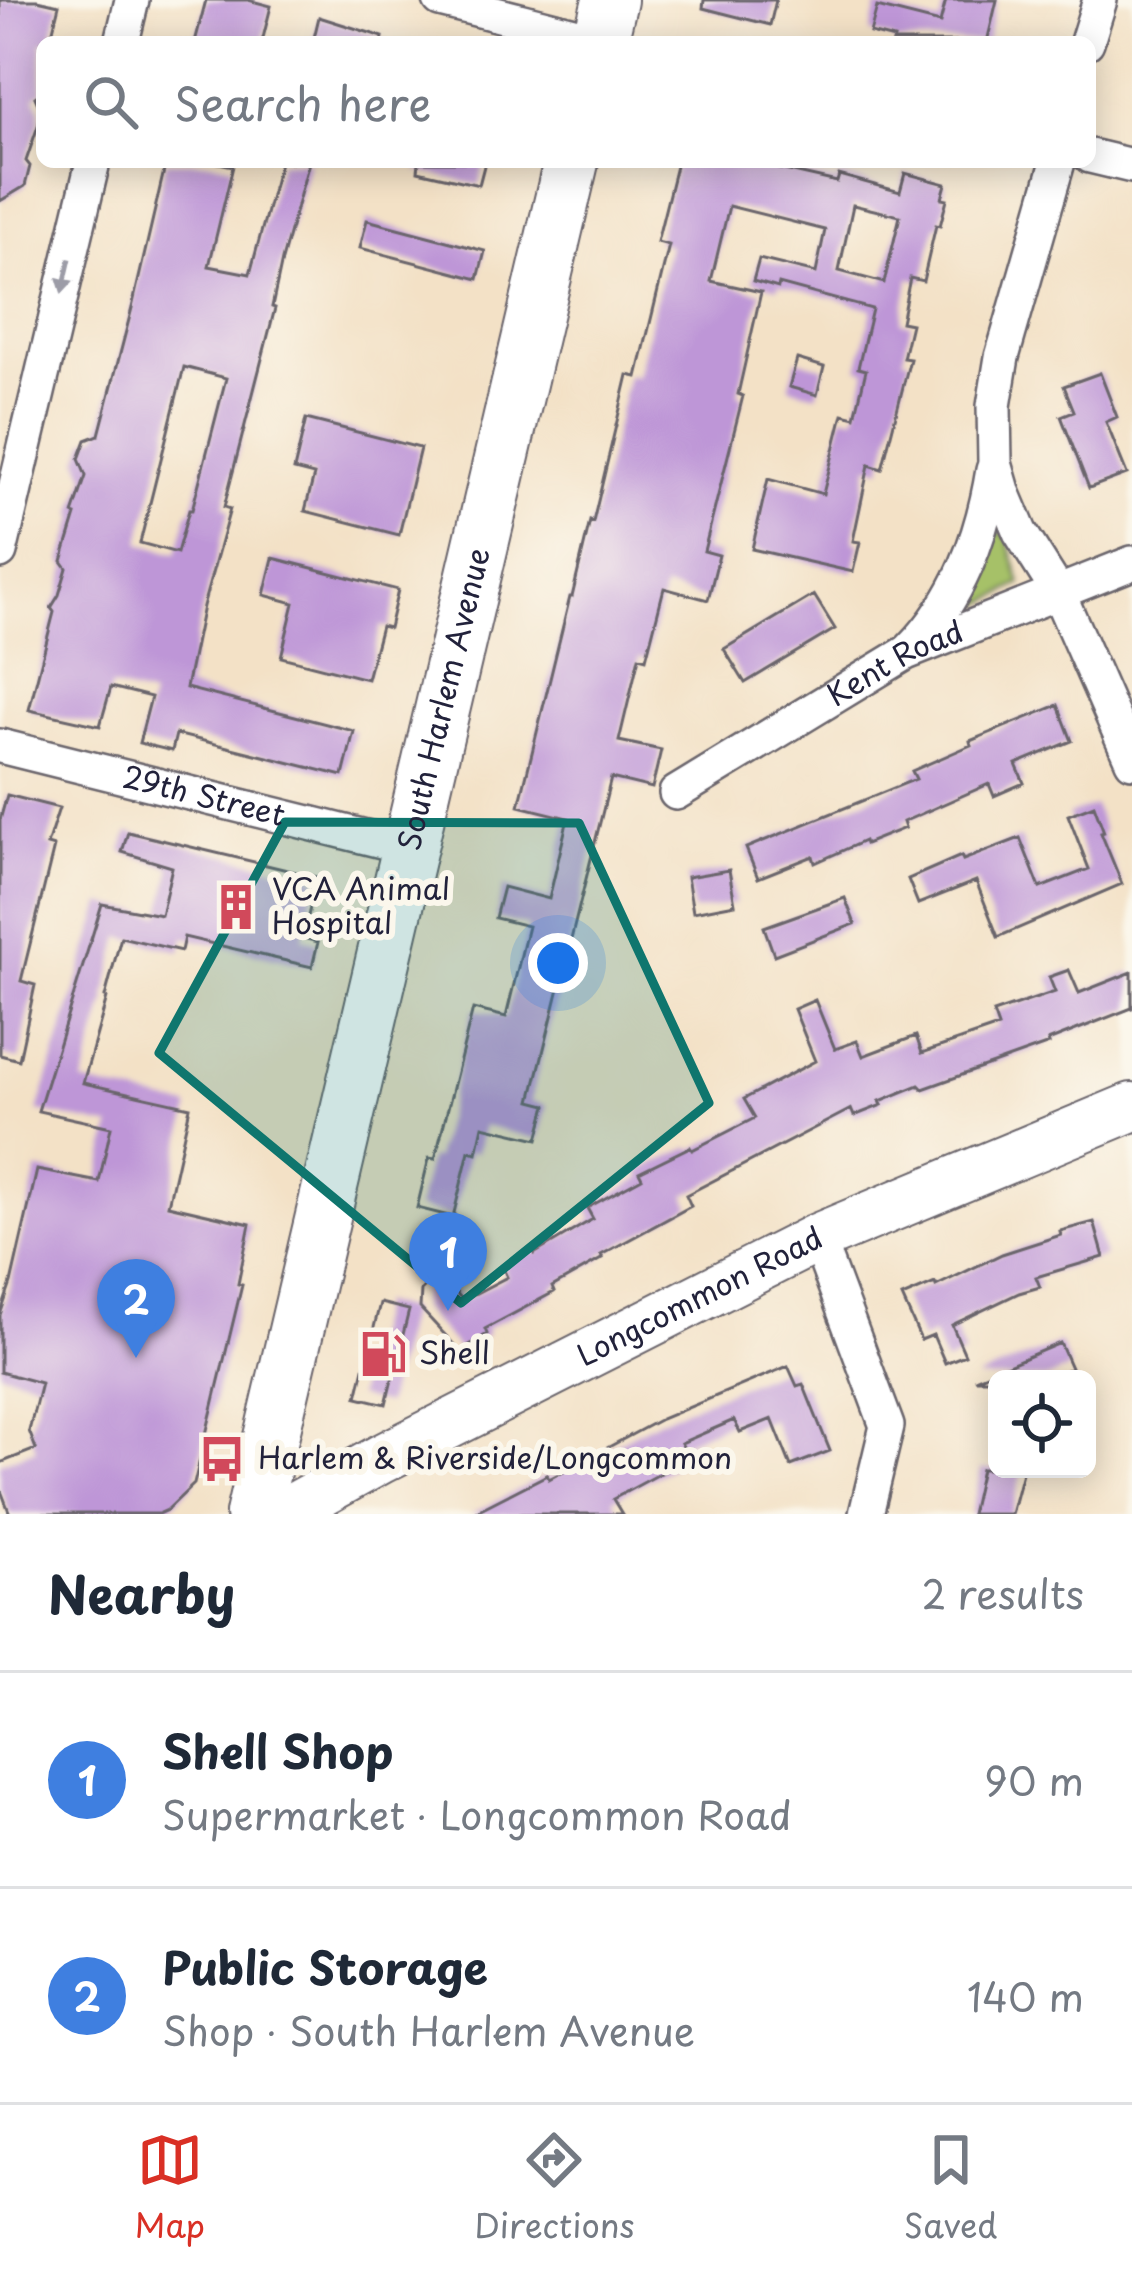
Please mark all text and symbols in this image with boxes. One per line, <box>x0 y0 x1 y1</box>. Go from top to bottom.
search box <box>36 36 1096 168</box>
text: Search here <box>174 68 431 136</box>
icon: search <box>78 69 144 135</box>
one-way arrow <box>56 257 75 294</box>
street label: South Harlem Avenue <box>385 543 500 854</box>
street label: Kent Road <box>817 607 969 716</box>
street label: 29th Street <box>119 752 290 836</box>
place label: VCA Animal Hospital <box>272 865 450 944</box>
building icon: VCA Animal Hospital <box>211 882 261 932</box>
your location <box>528 933 588 993</box>
pin: 1 <box>409 1212 487 1311</box>
street label: Longcommon Road <box>568 1214 830 1376</box>
pin: 2 <box>97 1259 175 1358</box>
fuel station icon: Shell <box>358 1329 408 1379</box>
place label: Shell <box>419 1329 490 1374</box>
map controls <box>988 1370 1096 1478</box>
button: locate <box>988 1370 1096 1478</box>
bus stop icon: Harlem & Riverside/Longcommon <box>197 1434 247 1484</box>
place label: Harlem & Riverside/Longcommon <box>258 1434 732 1479</box>
text: Nearby <box>48 1554 235 1631</box>
text: 2 results <box>922 1563 1084 1622</box>
text: Shell Shop <box>162 1716 394 1784</box>
text: 1 <box>78 1750 96 1809</box>
text: 90 m <box>984 1750 1084 1809</box>
text: Supermarket · Longcommon Road <box>162 1784 792 1843</box>
text: Public Storage <box>162 1932 488 2000</box>
text: 2 <box>73 1966 101 2025</box>
text: 140 m <box>967 1966 1084 2025</box>
text: Shop · South Harlem Avenue <box>162 2000 695 2059</box>
tab: Map <box>135 2127 205 2249</box>
tab: Directions <box>474 2127 635 2249</box>
tab: Saved <box>904 2127 997 2249</box>

